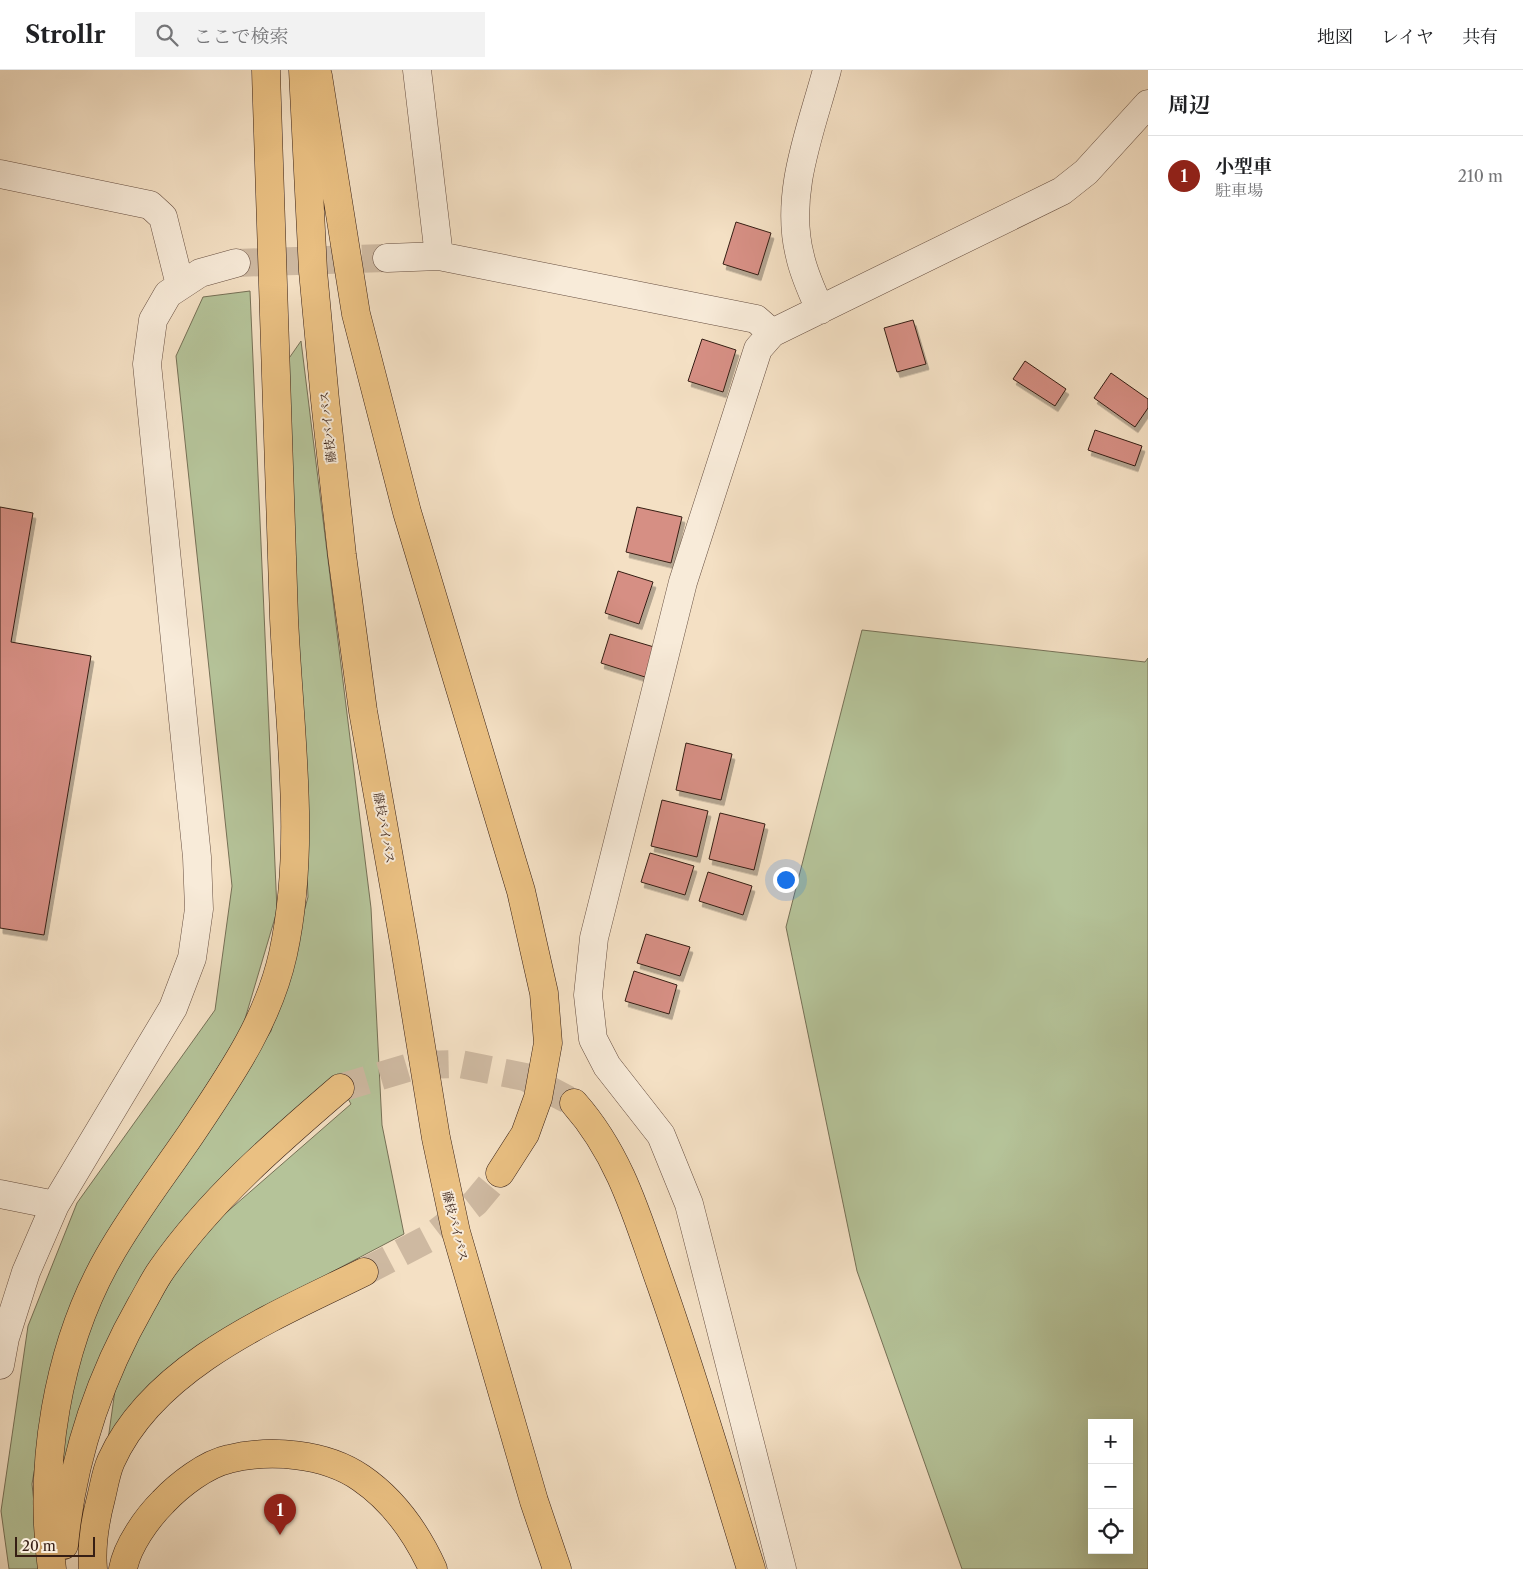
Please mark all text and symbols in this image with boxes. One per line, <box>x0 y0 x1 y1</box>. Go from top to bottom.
search box <box>135 12 485 57</box>
text: Strollr <box>25 20 105 49</box>
icon: search <box>153 21 181 49</box>
text: ここで検索 <box>193 25 288 48</box>
text: 地図 <box>1317 26 1353 48</box>
text: レイヤ <box>1381 26 1434 48</box>
text: 共有 <box>1462 26 1498 48</box>
text: 周辺 <box>1168 92 1210 117</box>
text: 小型車 <box>1215 155 1272 178</box>
text: 1 <box>1180 166 1188 186</box>
text: 210 m <box>1458 166 1503 186</box>
text: 駐車場 <box>1215 180 1263 200</box>
street label: 藤枝バイパス <box>316 391 339 464</box>
street label: 藤枝バイパス <box>371 791 398 865</box>
your location <box>773 867 799 893</box>
street label: 藤枝バイパス <box>440 1189 471 1263</box>
map controls <box>1088 1419 1133 1554</box>
button: + <box>1088 1419 1133 1464</box>
button: − <box>1088 1464 1133 1509</box>
pin: 1 <box>264 1494 296 1535</box>
button: locate <box>1088 1509 1133 1554</box>
scale bar <box>15 1534 95 1557</box>
text: 20 m <box>22 1537 56 1555</box>

